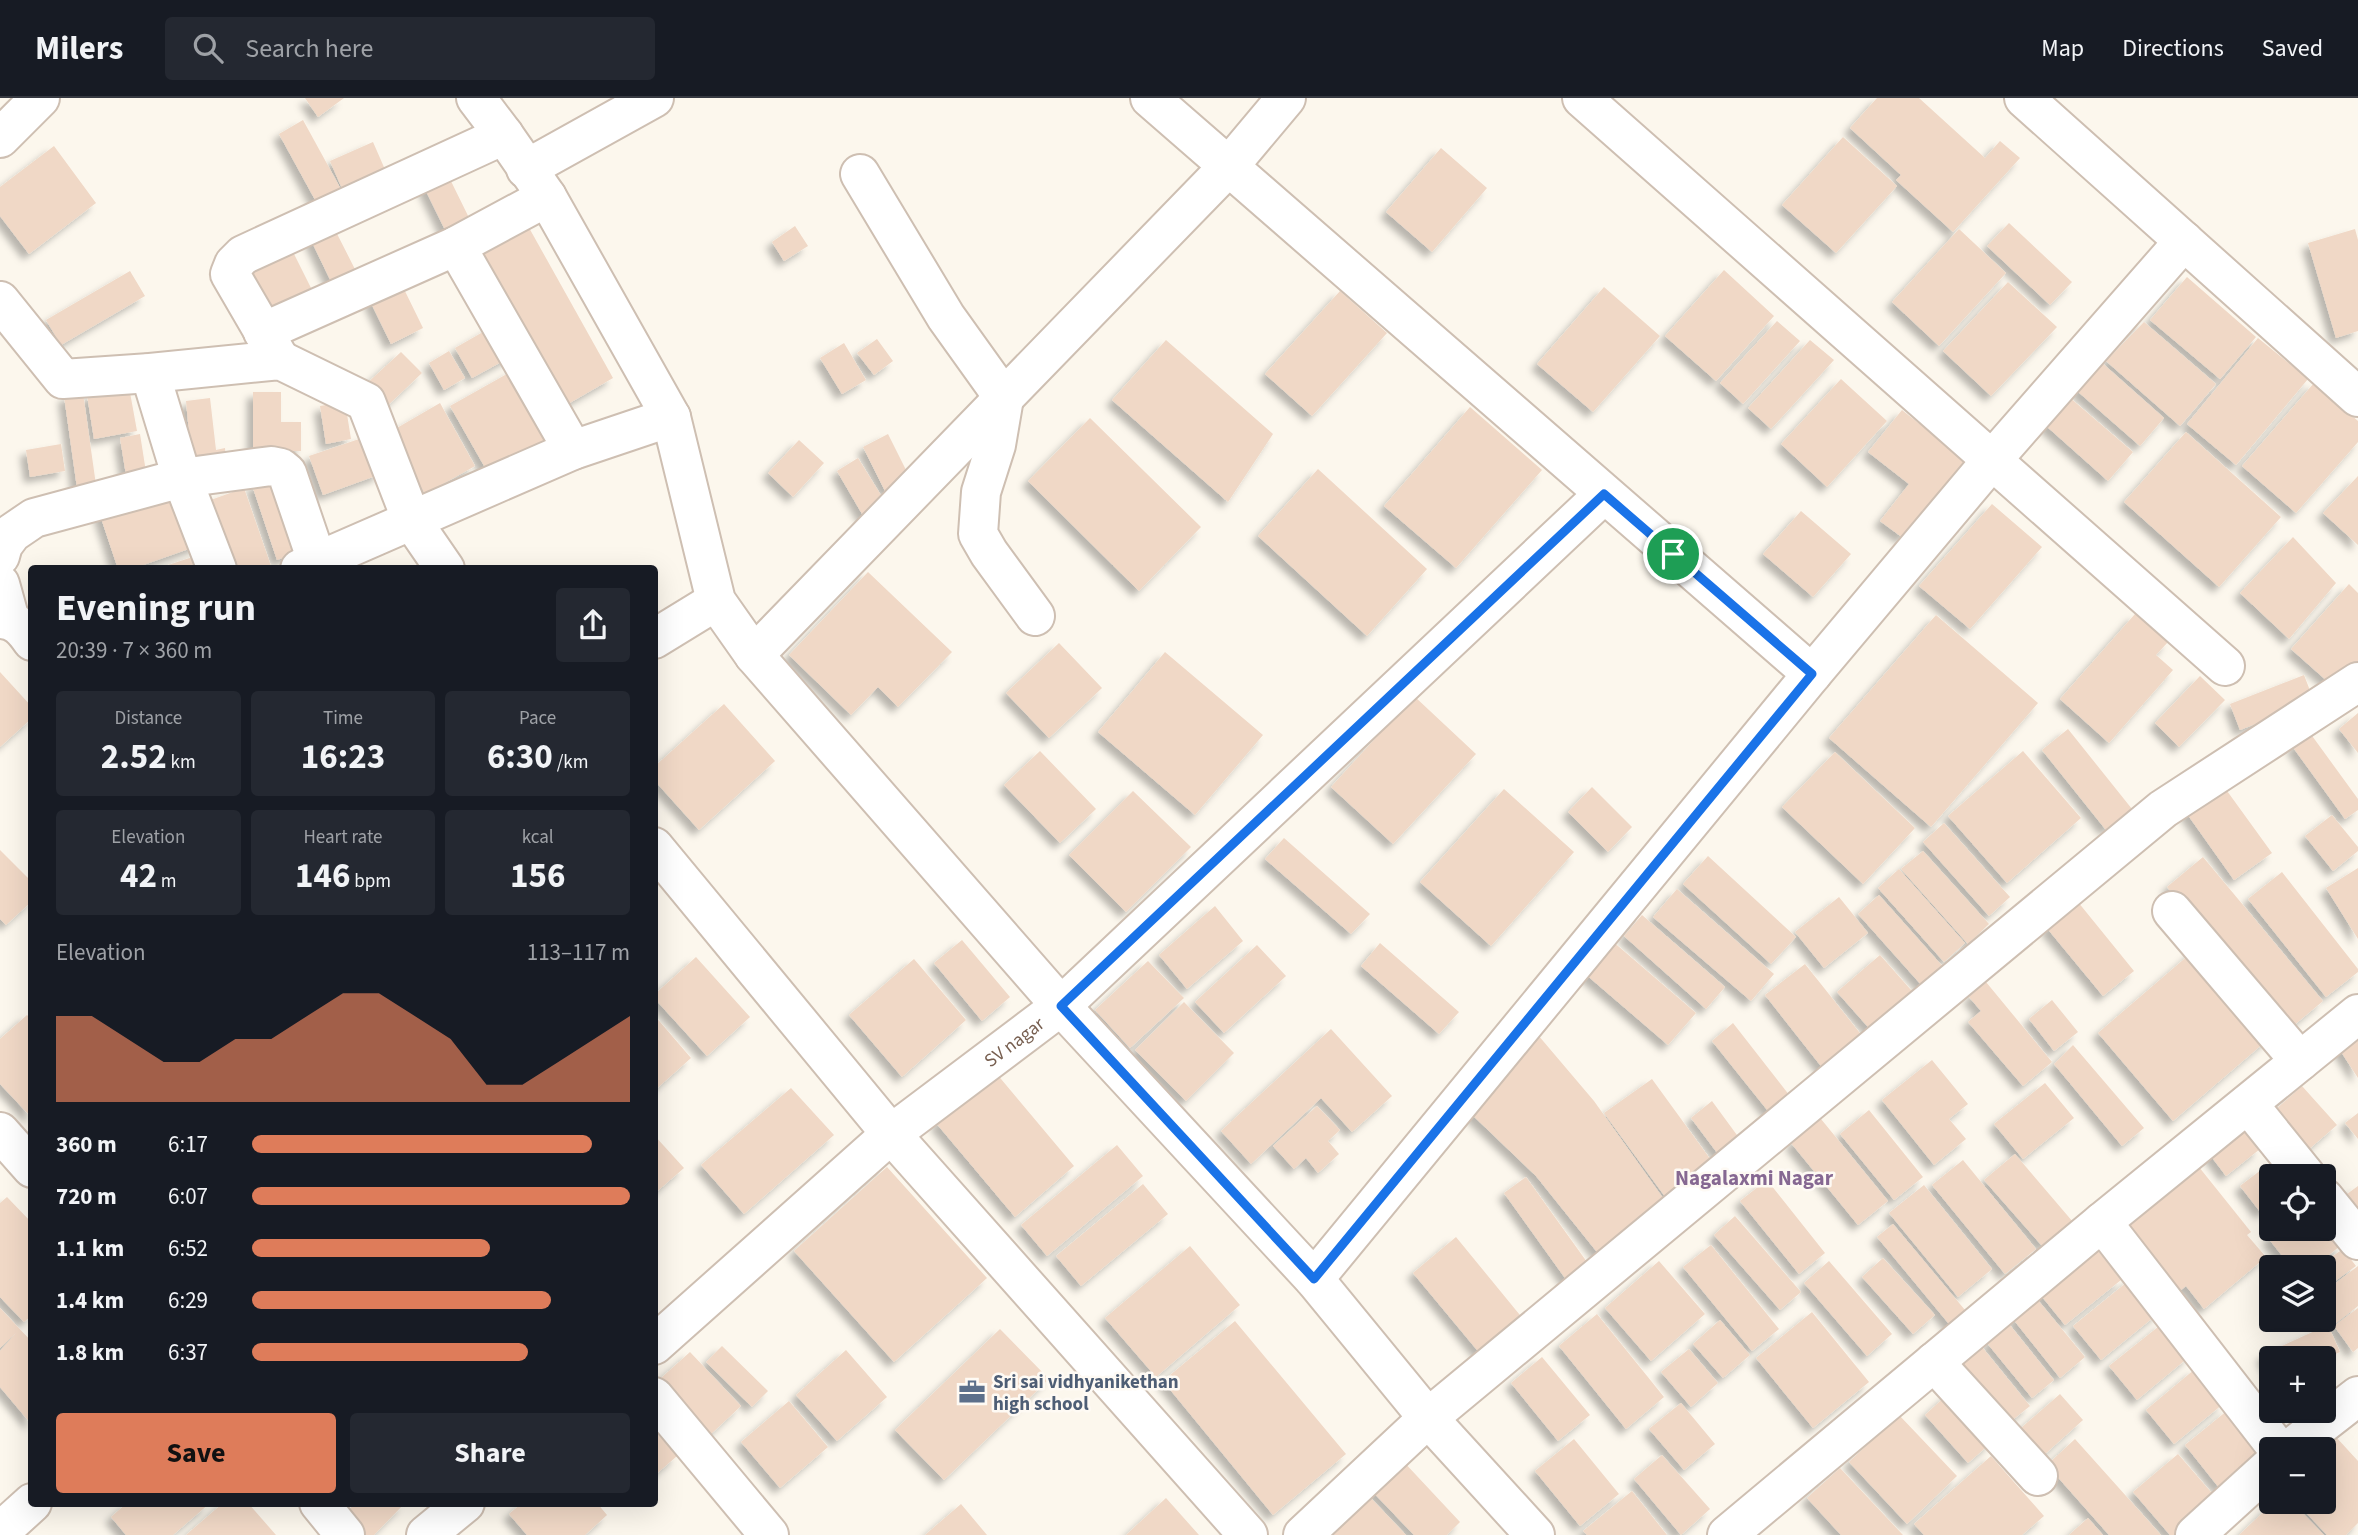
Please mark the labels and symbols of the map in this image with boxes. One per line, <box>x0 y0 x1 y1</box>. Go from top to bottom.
pin <box>1643 524 1703 584</box>
street label: SV nagar <box>979 1011 1051 1074</box>
district label: Nagalaxmi Nagar <box>1675 1163 1834 1193</box>
place label: Sri sai vidhyanikethan high school <box>993 1369 1179 1418</box>
office icon: Sri sai vidhyanikethan high school <box>957 1377 987 1407</box>

